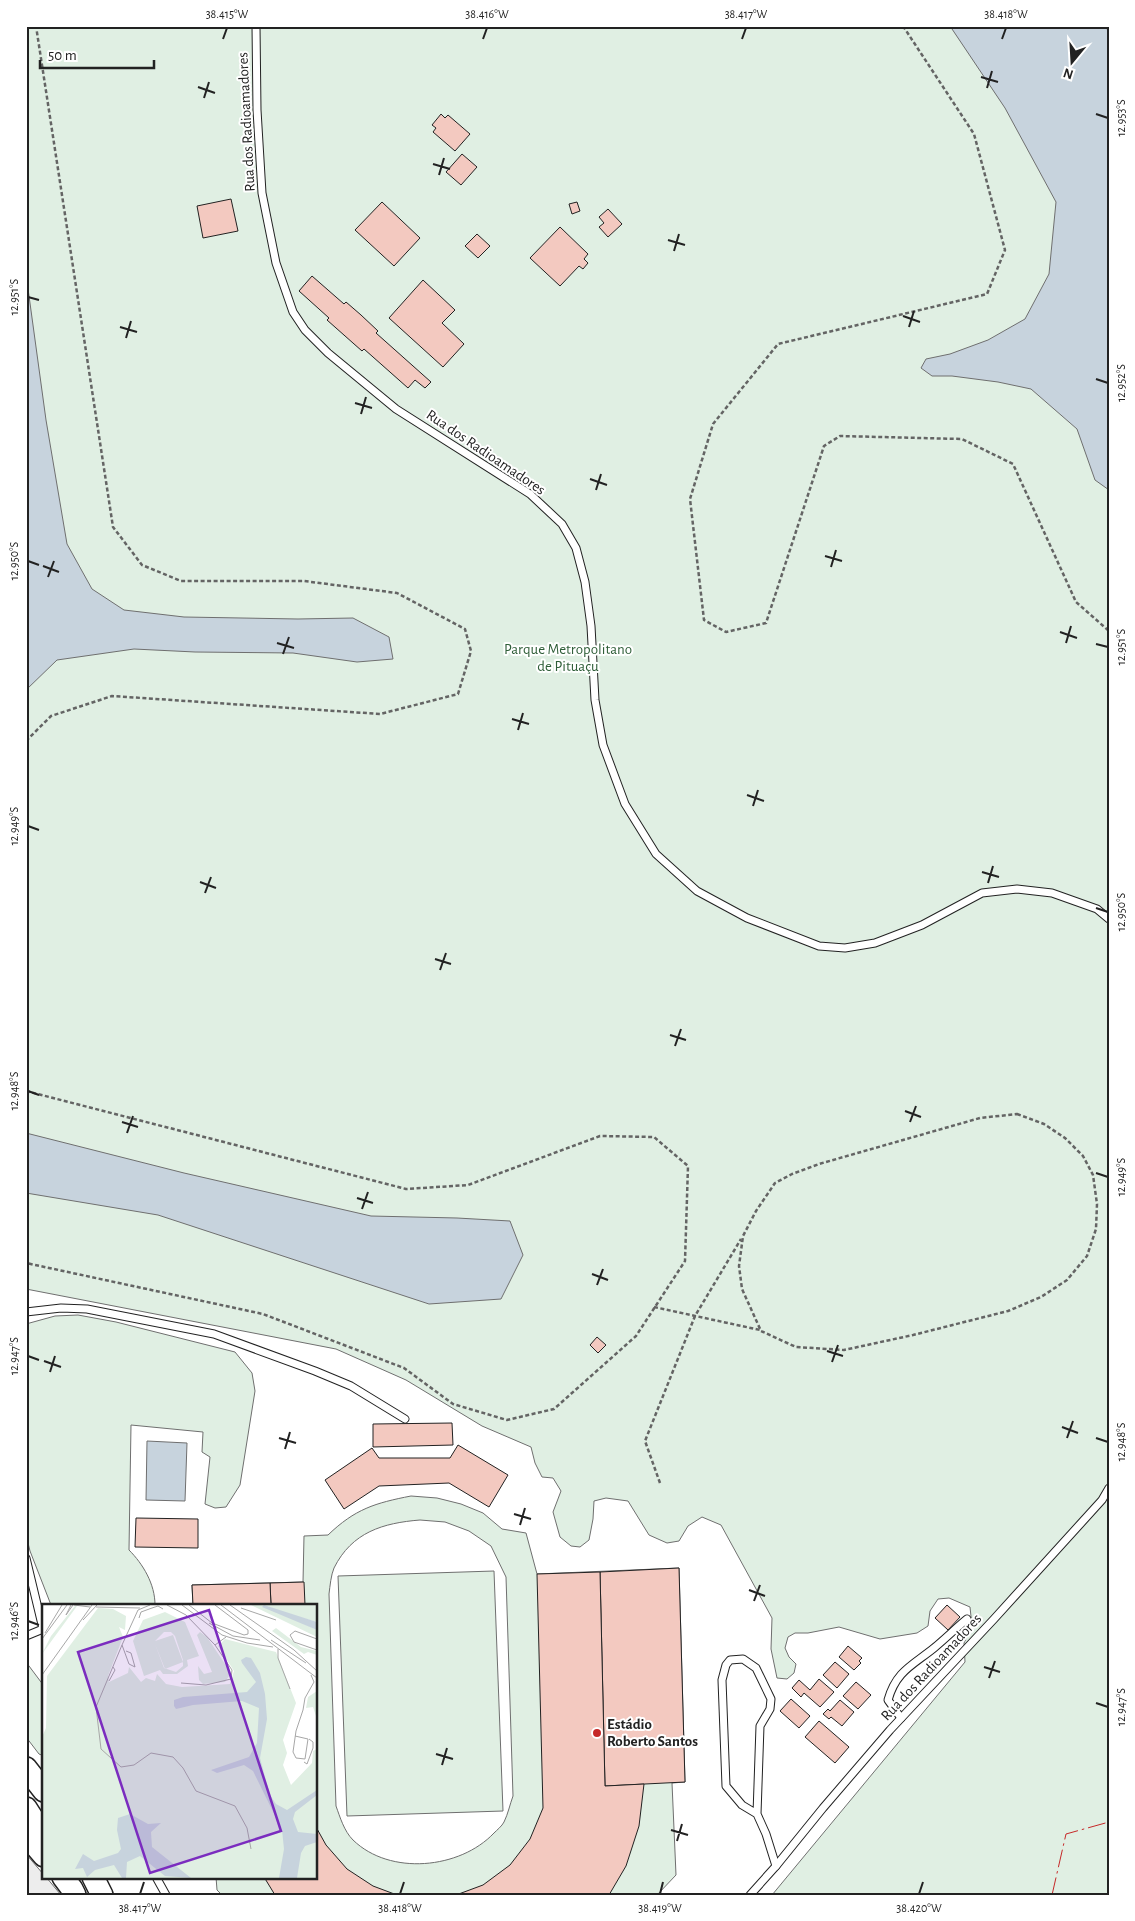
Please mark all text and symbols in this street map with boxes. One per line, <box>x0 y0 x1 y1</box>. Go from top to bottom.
text: 38.415°W <box>206 8 249 20</box>
text: 38.416°W <box>465 8 509 20</box>
text: 38.417°W <box>725 8 768 20</box>
text: 38.418°W <box>984 8 1028 20</box>
scale bar <box>40 38 154 70</box>
north arrow <box>1048 38 1098 88</box>
text: 50 m <box>48 48 77 63</box>
street label: Rua dos Radioamadores <box>235 52 258 192</box>
text: N <box>1061 65 1075 82</box>
text: 12.953°S <box>1115 99 1127 137</box>
text: 12.951°S <box>8 279 20 315</box>
text: 12.952°S <box>1115 364 1127 402</box>
street label: Rua dos Radioamadores <box>424 407 548 498</box>
text: 12.950°S <box>8 541 20 580</box>
text: 12.951°S <box>1115 629 1127 665</box>
park label: Parque Metropolitano de Pituaçu <box>504 642 632 674</box>
text: 12.949°S <box>8 806 20 845</box>
text: 12.950°S <box>1115 892 1127 931</box>
text: 12.948°S <box>8 1071 20 1110</box>
text: 12.949°S <box>1115 1157 1127 1196</box>
text: 12.947°S <box>8 1337 20 1375</box>
text: 12.948°S <box>1115 1422 1127 1461</box>
text: 12.946°S <box>8 1601 20 1640</box>
inset map <box>42 1604 318 1878</box>
street label: Rua dos Radioamadores <box>878 1611 985 1724</box>
text: 12.947°S <box>1115 1688 1127 1726</box>
place label: Estádio Roberto Santos <box>607 1717 698 1749</box>
marker: Estádio Roberto Santos <box>591 1727 603 1739</box>
text: 38.417°W <box>119 1902 162 1914</box>
text: 38.418°W <box>378 1902 422 1914</box>
text: 38.419°W <box>638 1902 682 1914</box>
text: 38.420°W <box>896 1902 942 1914</box>

